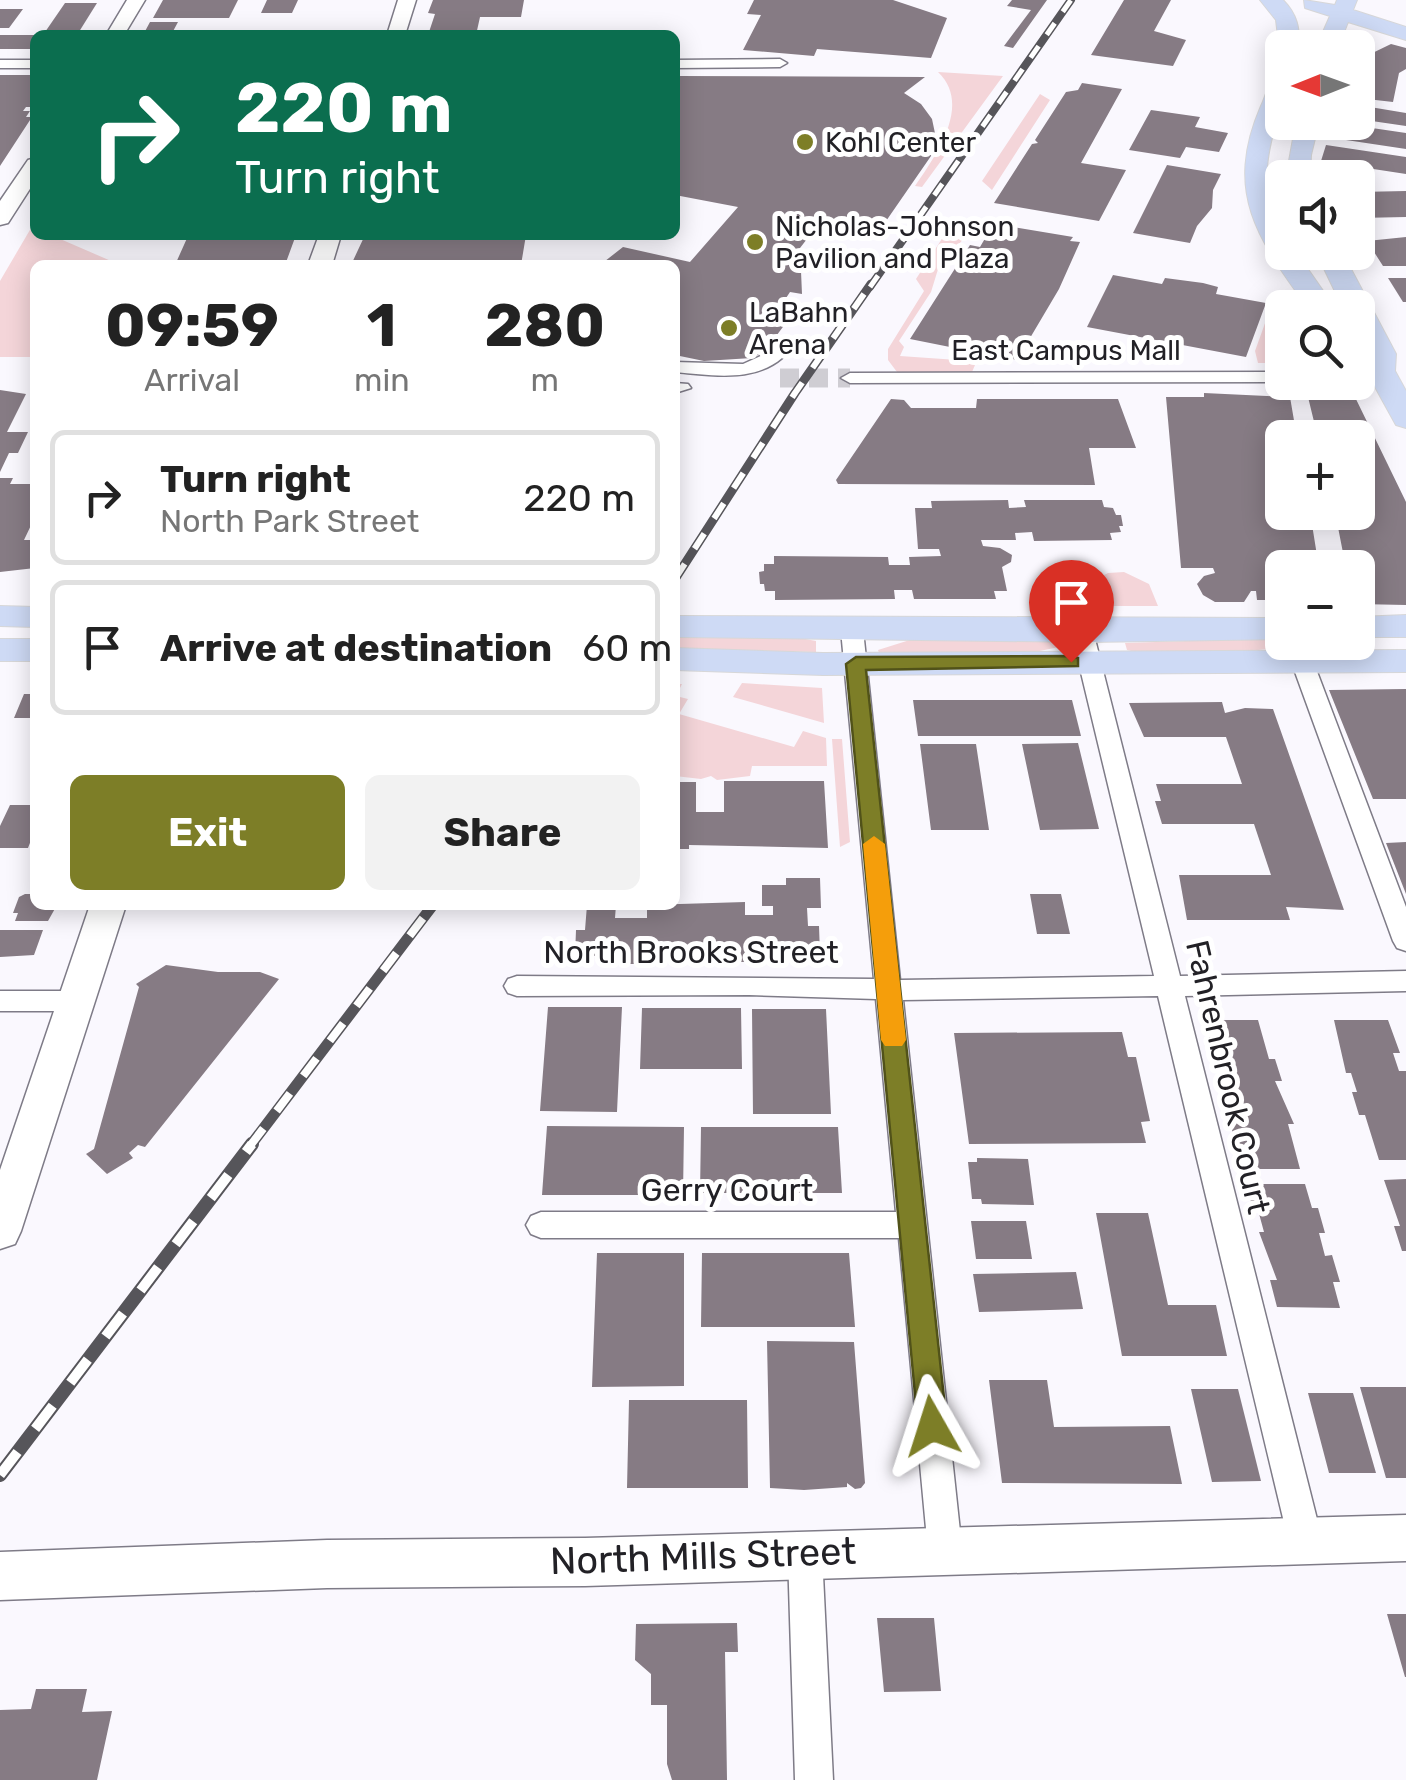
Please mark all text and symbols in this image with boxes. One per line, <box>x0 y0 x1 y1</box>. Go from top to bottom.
north arrow <box>1265 30 1375 140</box>
map controls <box>1265 30 1375 660</box>
text: 220 m <box>235 67 453 150</box>
icon: right <box>70 70 200 200</box>
place label: Kohl Center <box>825 126 977 159</box>
marker: Kohl Center <box>794 131 816 153</box>
text: Turn right <box>235 151 439 204</box>
button: sound <box>1265 160 1375 270</box>
place label: Nicholas-Johnson Pavilion and Plaza <box>775 210 1014 275</box>
marker: Nicholas-Johnson Pavilion and Plaza <box>744 231 766 253</box>
text: 09:59 <box>105 290 279 361</box>
text: 1 <box>367 290 397 361</box>
text: 280 <box>485 290 605 361</box>
button: search <box>1265 290 1375 400</box>
place label: LaBahn Arena <box>749 296 848 361</box>
marker: LaBahn Arena <box>718 317 740 339</box>
street label: East Campus Mall <box>951 334 1181 367</box>
text: Arrival <box>144 361 240 399</box>
text: min <box>354 361 410 399</box>
text: m <box>531 361 559 399</box>
button: + <box>1265 420 1375 530</box>
text: Turn right <box>160 456 351 502</box>
icon: right <box>75 470 130 525</box>
text: 220 m <box>523 475 635 521</box>
text: North Park Street <box>160 502 419 540</box>
button: − <box>1265 550 1375 660</box>
pin <box>1029 560 1114 663</box>
icon: arrive <box>1044 575 1099 630</box>
icon: arrive <box>75 620 130 675</box>
text: Arrive at destination <box>160 625 552 671</box>
text: 60 m <box>582 625 672 671</box>
button: Exit <box>70 775 345 890</box>
button: Share <box>365 775 640 890</box>
street label: North Brooks Street <box>543 933 839 971</box>
street label: Fahrenbrook Court <box>1178 937 1278 1217</box>
street label: Gerry Court <box>641 1171 813 1209</box>
position arrow <box>880 1374 984 1478</box>
street label: North Mills Street <box>549 1528 857 1584</box>

